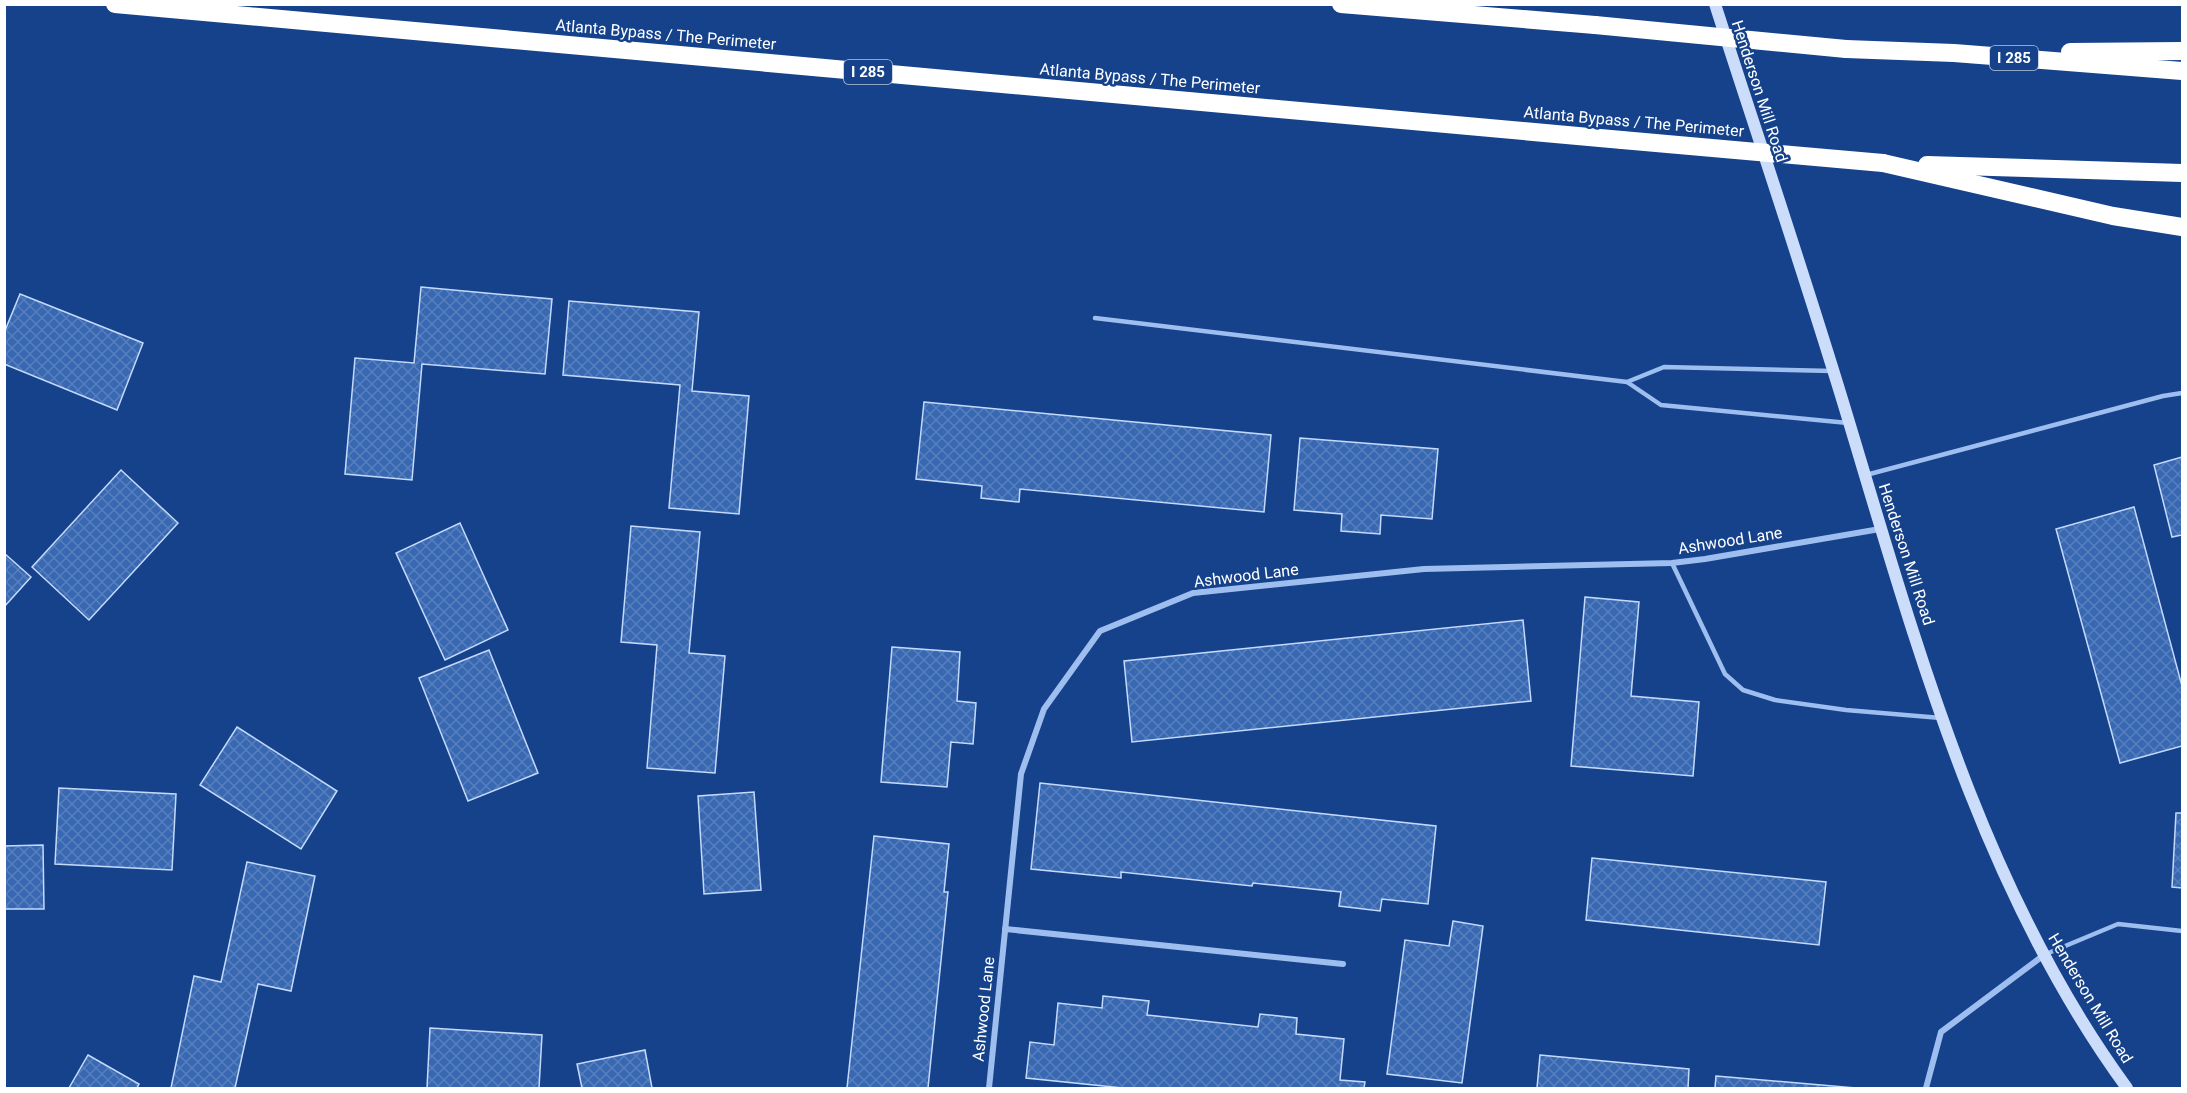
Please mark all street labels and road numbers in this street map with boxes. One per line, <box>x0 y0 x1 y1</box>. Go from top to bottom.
street label: Atlanta Bypass / The Perimeter <box>555 15 777 54</box>
street label: Henderson Mill Road <box>1728 18 1791 165</box>
road number: I 285 <box>1990 46 2038 70</box>
street label: Atlanta Bypass / The Perimeter <box>1039 59 1261 98</box>
road number: I 285 <box>844 60 892 84</box>
street label: Atlanta Bypass / The Perimeter <box>1523 102 1745 141</box>
street label: Henderson Mill Road <box>1875 481 1938 628</box>
street label: Ashwood Lane <box>1677 523 1784 558</box>
street label: Ashwood Lane <box>1193 560 1300 591</box>
street label: Henderson Mill Road <box>2044 930 2137 1067</box>
street label: Ashwood Lane <box>969 956 998 1062</box>

